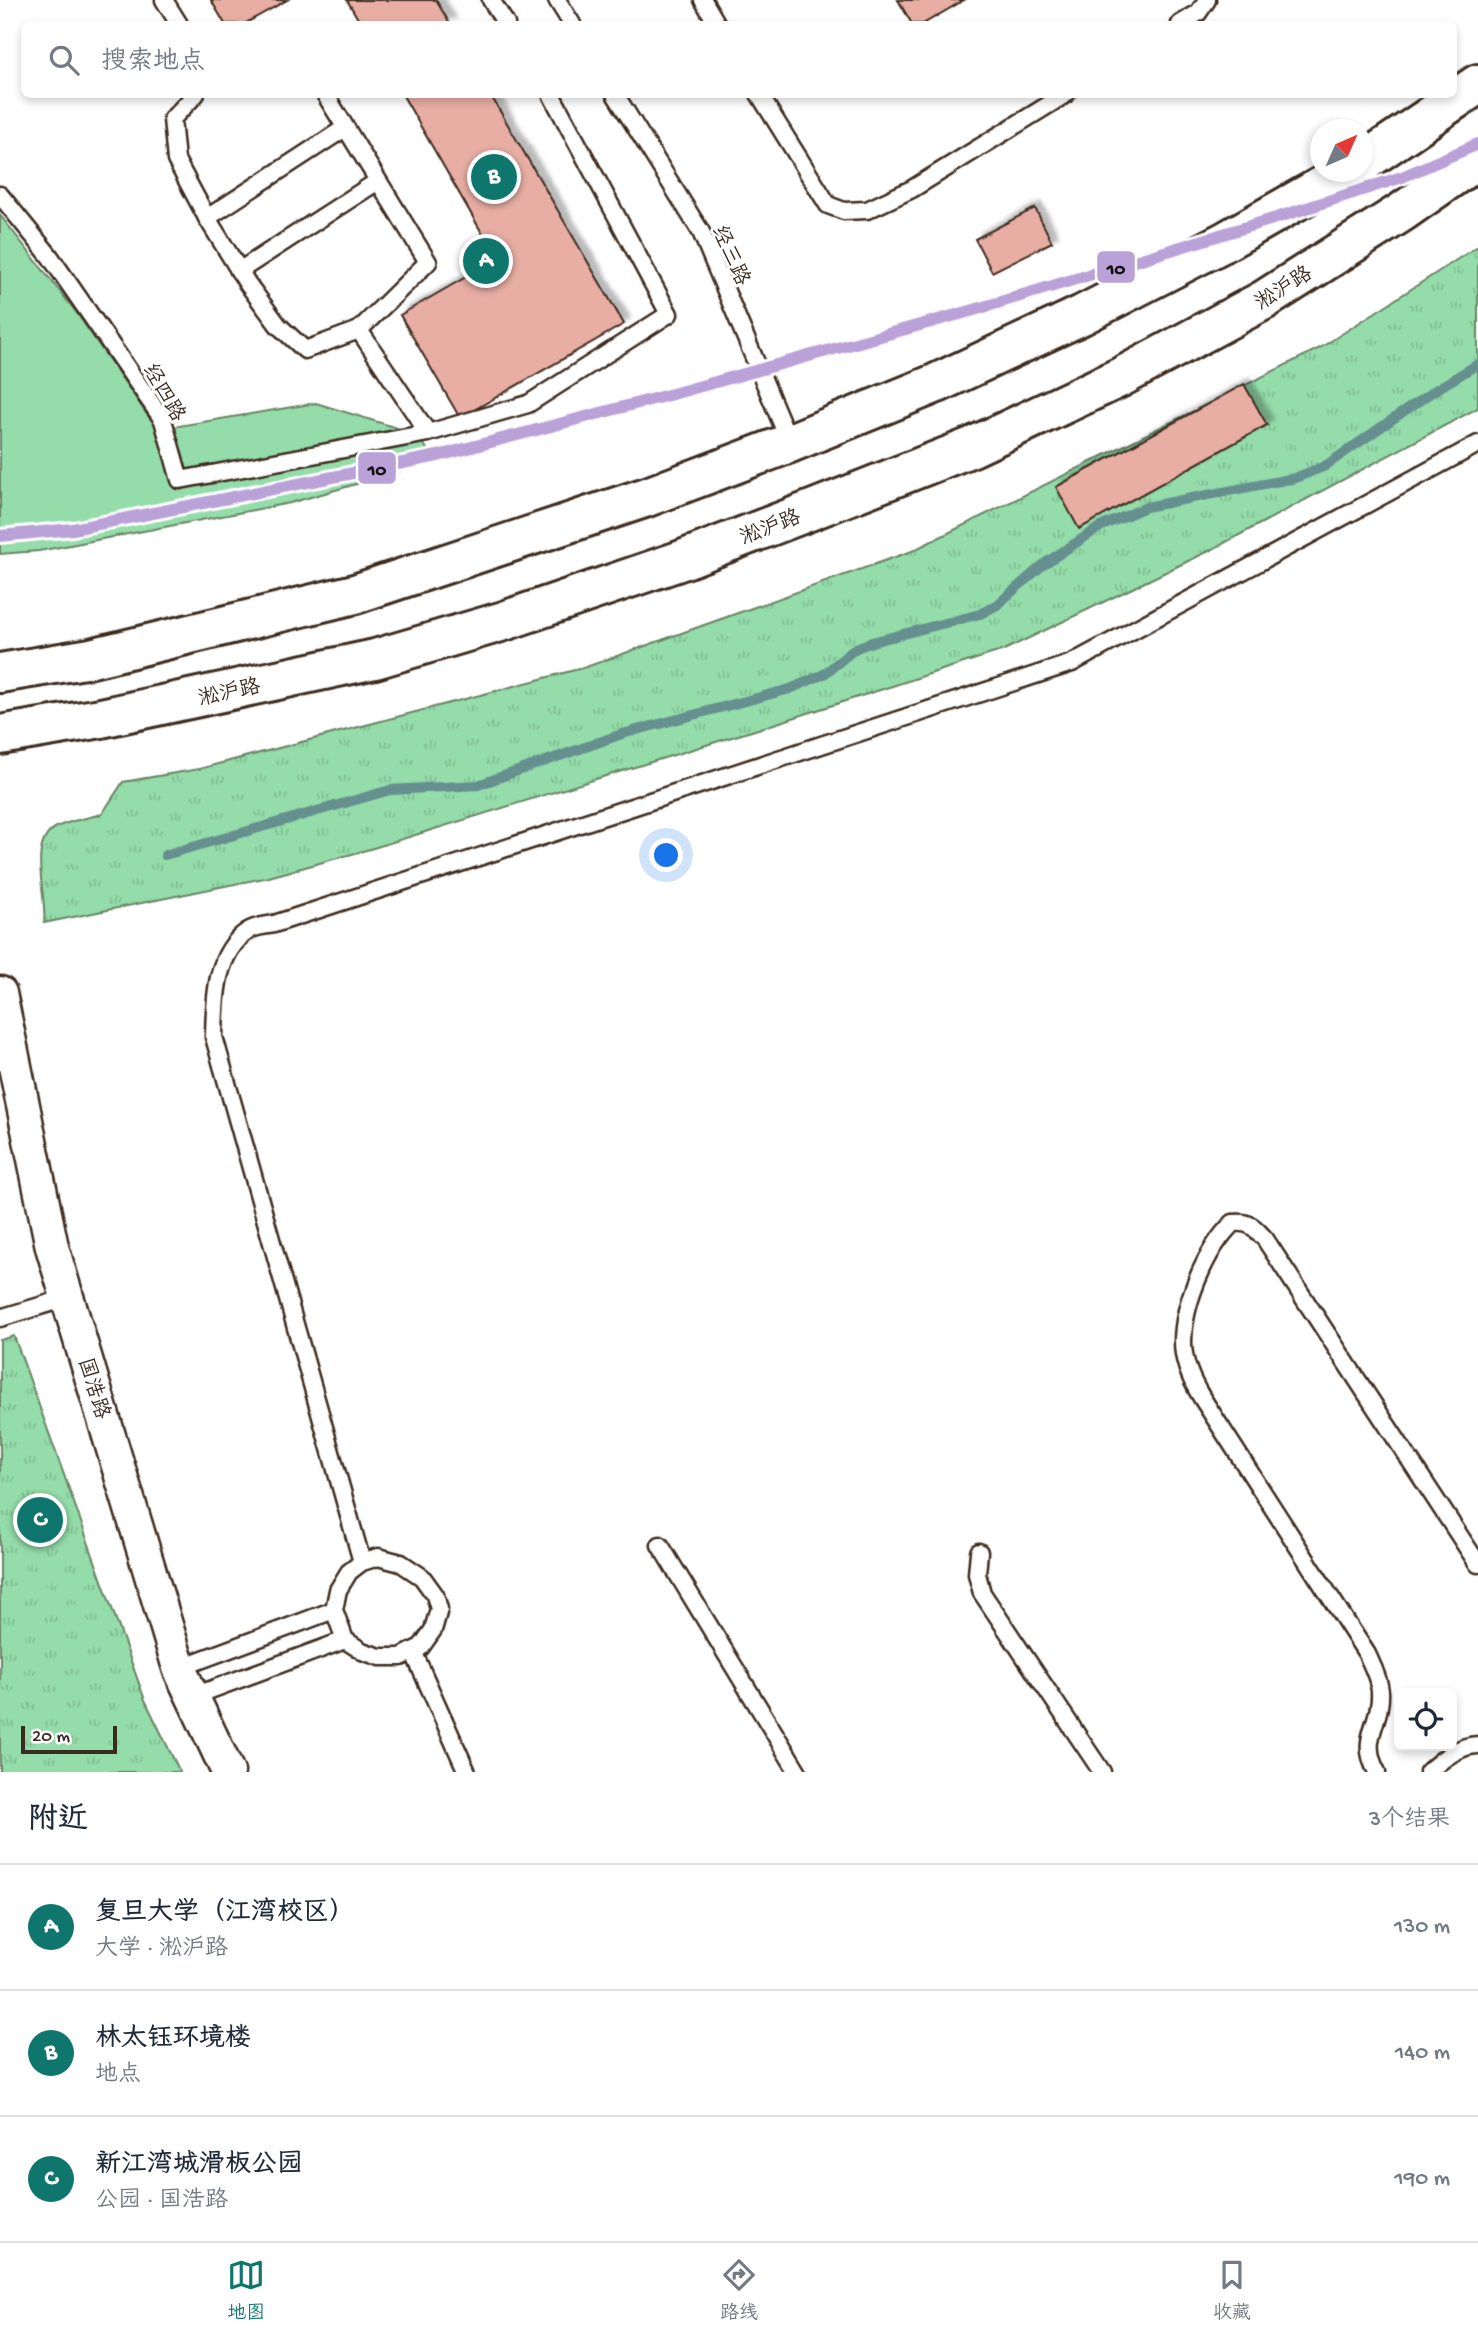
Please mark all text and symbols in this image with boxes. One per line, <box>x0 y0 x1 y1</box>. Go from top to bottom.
search box <box>21 21 1457 98</box>
icon: search <box>45 41 83 79</box>
text: 搜索地点 <box>101 48 205 79</box>
north arrow <box>1310 119 1373 182</box>
pin: B <box>471 151 517 203</box>
street label: 经三路 <box>705 222 755 290</box>
pin: A <box>463 235 509 287</box>
line badge: 10 <box>1096 250 1136 284</box>
text: 10 <box>1106 259 1125 282</box>
street label: 淞沪路 <box>1250 261 1318 317</box>
street label: 经四路 <box>135 359 190 427</box>
line badge: 10 <box>357 451 397 485</box>
text: 10 <box>367 460 386 483</box>
street label: 淞沪路 <box>737 504 805 552</box>
street label: 淞沪路 <box>196 674 263 713</box>
your location <box>649 838 683 872</box>
street label: 国浩路 <box>70 1355 115 1423</box>
pin: C <box>17 1494 63 1546</box>
map controls <box>1394 1688 1457 1751</box>
button: locate <box>1394 1688 1457 1751</box>
scale bar <box>21 1723 117 1755</box>
text: 20 m <box>32 1726 70 1749</box>
text: 附近 <box>28 1804 88 1839</box>
text: 3个结果 <box>1369 1807 1450 1834</box>
text: 复旦大学（江湾校区） <box>95 1899 355 1930</box>
text: A <box>44 1914 58 1941</box>
text: 130 m <box>1394 1914 1450 1941</box>
text: 大学 · 淞沪路 <box>95 1936 228 1963</box>
text: 林太钰环境楼 <box>95 2025 251 2056</box>
text: B <box>45 2040 57 2067</box>
text: 140 m <box>1395 2040 1450 2067</box>
text: 地点 <box>95 2062 141 2089</box>
text: 新江湾城滑板公园 <box>95 2151 303 2182</box>
text: C <box>45 2166 57 2193</box>
text: 190 m <box>1394 2166 1450 2193</box>
text: 公园 · 国浩路 <box>95 2188 228 2215</box>
tab: 地图 <box>227 2256 265 2326</box>
tab: 路线 <box>720 2256 758 2326</box>
tab: 收藏 <box>1213 2256 1251 2326</box>

